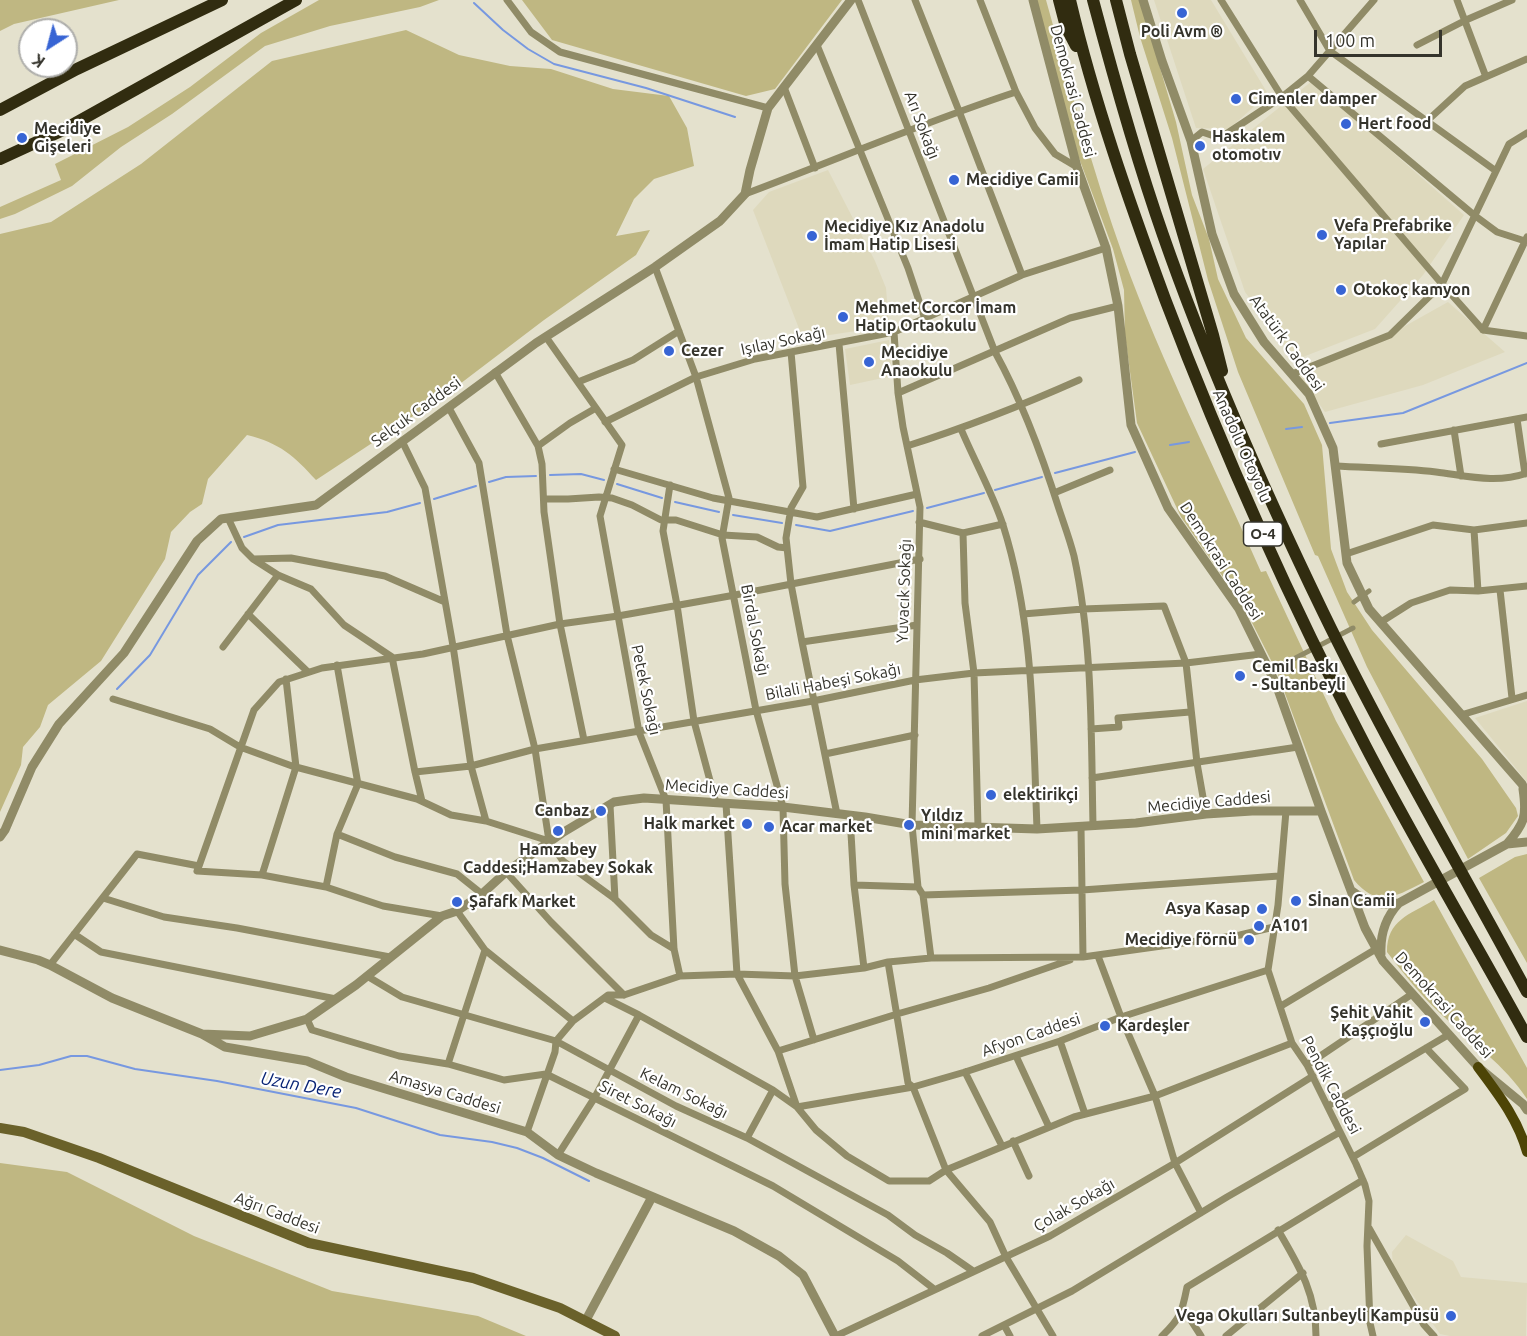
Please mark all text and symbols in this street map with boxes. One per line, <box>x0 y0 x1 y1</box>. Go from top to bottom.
marker: Poli Avm ® <box>1175 6 1189 20</box>
north arrow <box>18 18 78 78</box>
scale bar <box>1317 18 1444 56</box>
place label: Poli Avm ® <box>1141 22 1223 42</box>
street label: Demokrasi Caddesi <box>1046 23 1100 159</box>
text: 100 m <box>1325 30 1375 50</box>
text: K <box>29 51 48 71</box>
street label: Arı Sokağı <box>900 88 944 162</box>
place label: Cimenler damper <box>1248 89 1377 109</box>
marker: Cimenler damper <box>1229 92 1243 106</box>
place label: Hert food <box>1358 114 1431 134</box>
marker: Hert food <box>1339 117 1353 131</box>
place label: Mecidiye Gişeleri <box>34 119 101 157</box>
place label: Haskalem otomotıv <box>1212 127 1285 165</box>
marker: Mecidiye Gişeleri <box>15 131 29 145</box>
marker: Haskalem otomotıv <box>1193 139 1207 153</box>
place label: Mecidiye Camii <box>966 170 1079 190</box>
marker: Mecidiye Camii <box>947 173 961 187</box>
place label: Vefa Prefabrike Yapılar <box>1334 216 1452 254</box>
place label: Mecidiye Kız Anadolu İmam Hatip Lisesi <box>824 217 985 255</box>
marker: Vefa Prefabrike Yapılar <box>1315 228 1329 242</box>
marker: Mecidiye Kız Anadolu İmam Hatip Lisesi <box>805 229 819 243</box>
place label: Otokoç kamyon <box>1353 280 1470 300</box>
marker: Otokoç kamyon <box>1334 283 1348 297</box>
street label: Atatürk Caddesi <box>1246 291 1328 395</box>
place label: Mehmet Corcor İmam Hatip Ortaokulu <box>855 298 1016 336</box>
marker: Mehmet Corcor İmam Hatip Ortaokulu <box>836 310 850 324</box>
street label: Işılay Sokağı <box>739 323 827 359</box>
place label: Cezer <box>681 341 724 361</box>
place label: Mecidiye Anaokulu <box>881 343 952 381</box>
marker: Cezer <box>662 344 676 358</box>
marker: Mecidiye Anaokulu <box>862 355 876 369</box>
street label: Selçuk Caddesi <box>367 373 465 451</box>
street label: Anadolu Otoyolu <box>1208 386 1276 506</box>
street label: Demokrasi Caddesi <box>1176 499 1266 623</box>
road number: O-4 <box>1244 522 1282 546</box>
street label: Yuvacık Sokağı <box>893 539 915 643</box>
street label: Birdal Sokağı <box>737 583 773 677</box>
street label: Petek Sokağı <box>627 643 665 737</box>
place label: Cemil Baskı - Sultanbeyli <box>1252 657 1346 695</box>
street label: Bilali Habeşi Sokağı <box>764 659 902 705</box>
marker: Cemil Baskı - Sultanbeyli <box>1233 669 1247 683</box>
street label: Mecidiye Caddesi <box>665 775 789 803</box>
place label: elektirikçi <box>1003 785 1078 805</box>
street label: Mecidiye Caddesi <box>1146 787 1272 817</box>
marker: elektirikçi <box>984 788 998 802</box>
place label: Canbaz <box>534 801 589 821</box>
marker: Canbaz <box>594 804 608 818</box>
place label: Yıldız mini market <box>921 806 1010 844</box>
place label: Halk market <box>643 814 735 834</box>
marker: Halk market <box>740 817 754 831</box>
place label: Acar market <box>781 817 872 837</box>
marker: Yıldız mini market <box>902 818 916 832</box>
marker: Acar market <box>762 820 776 834</box>
marker: Hamzabey Caddesi;Hamzabey Sokak <box>551 824 565 838</box>
place label: Hamzabey Caddesi;Hamzabey Sokak <box>463 840 653 878</box>
place label: Sİnan Camii <box>1308 891 1395 911</box>
place label: Şafafk Market <box>469 892 576 912</box>
marker: Sİnan Camii <box>1289 894 1303 908</box>
marker: Şafafk Market <box>450 895 464 909</box>
place label: Asya Kasap <box>1165 899 1250 919</box>
marker: Asya Kasap <box>1255 902 1269 916</box>
place label: A101 <box>1271 916 1309 936</box>
marker: A101 <box>1252 919 1266 933</box>
place label: Mecidiye förnü <box>1125 930 1237 950</box>
marker: Mecidiye förnü <box>1242 933 1256 947</box>
street label: Demokrasi Caddesi <box>1391 948 1497 1062</box>
place label: Şehit Vahit Kaşçıoğlu <box>1330 1003 1413 1041</box>
street label: Afyon Caddesi <box>979 1009 1083 1061</box>
marker: Şehit Vahit Kaşçıoğlu <box>1418 1015 1432 1029</box>
place label: Kardeşler <box>1117 1016 1190 1036</box>
marker: Kardeşler <box>1098 1019 1112 1033</box>
street label: Pendik Caddesi <box>1297 1033 1365 1137</box>
street label: Kelam Sokağı <box>637 1063 731 1123</box>
street label: Amasya Caddesi <box>387 1066 503 1118</box>
water label: Uzun Dere <box>259 1067 343 1103</box>
street label: Siret Sokağı <box>596 1076 680 1132</box>
street label: Çolak Sokağı <box>1030 1174 1118 1236</box>
street label: Ağrı Caddesi <box>232 1188 322 1238</box>
place label: Vega Okulları Sultanbeyli Kampüsü <box>1176 1306 1439 1326</box>
marker: Vega Okulları Sultanbeyli Kampüsü <box>1444 1309 1458 1323</box>

